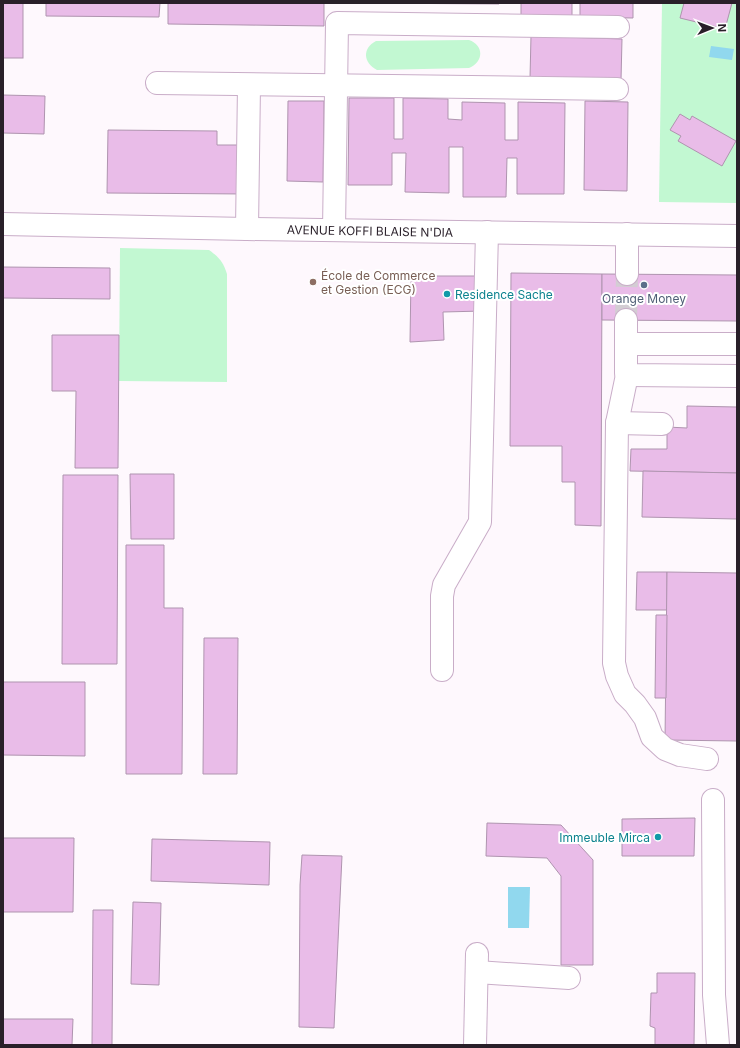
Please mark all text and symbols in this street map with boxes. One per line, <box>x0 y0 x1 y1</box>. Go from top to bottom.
north arrow <box>692 8 732 48</box>
text: N <box>715 24 729 32</box>
street label: AVENUE KOFFI BLAISE N'DIA <box>287 222 453 240</box>
place label: École de Commerce et Gestion (ECG) <box>321 268 435 297</box>
marker: École de Commerce et Gestion (ECG) <box>308 277 318 287</box>
marker: Orange Money <box>639 280 649 290</box>
place label: Residence Sache <box>455 287 553 302</box>
marker: Residence Sache <box>442 289 452 299</box>
place label: Orange Money <box>602 291 686 306</box>
place label: Immeuble Mirca <box>559 830 650 845</box>
marker: Immeuble Mirca <box>653 832 663 842</box>

